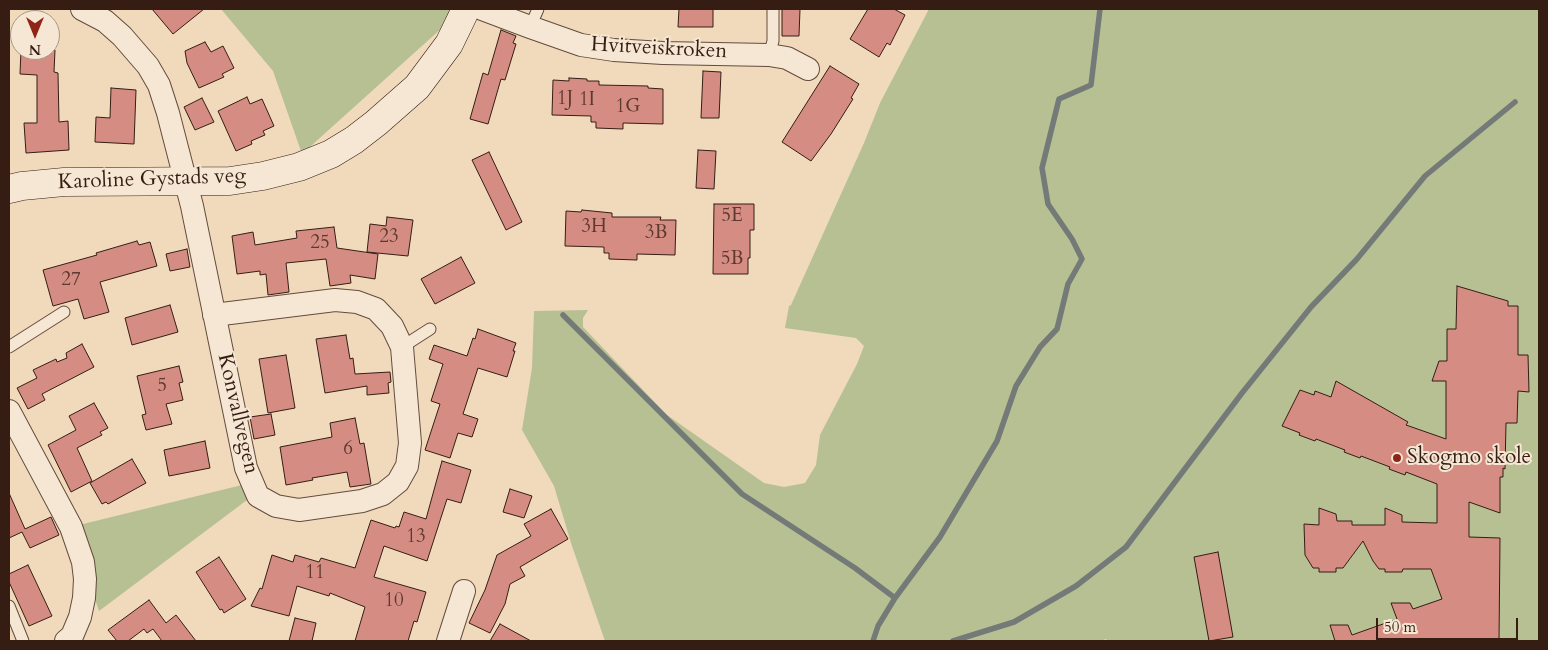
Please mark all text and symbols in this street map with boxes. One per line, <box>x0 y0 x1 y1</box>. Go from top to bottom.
north arrow <box>10 10 60 60</box>
street label: Hvitveiskroken <box>590 33 728 65</box>
text: N <box>29 40 41 59</box>
house number: 1J <box>557 89 573 111</box>
house number: 1I <box>579 90 595 112</box>
house number: 1G <box>616 97 640 119</box>
street label: Karoline Gystads veg <box>57 164 247 196</box>
house number: 5E <box>721 206 743 228</box>
house number: 3H <box>581 217 607 239</box>
house number: 3B <box>645 223 667 245</box>
house number: 23 <box>379 227 399 249</box>
house number: 25 <box>310 233 330 255</box>
house number: 5B <box>721 249 743 271</box>
house number: 27 <box>61 270 81 292</box>
street label: Konvallvegen <box>211 351 263 477</box>
house number: 5 <box>157 376 167 398</box>
house number: 6 <box>343 439 353 461</box>
place label: Skogmo skole <box>1407 445 1531 471</box>
marker: Skogmo skole <box>1391 452 1403 464</box>
house number: 13 <box>406 527 426 549</box>
house number: 11 <box>305 563 325 585</box>
house number: 10 <box>384 591 404 613</box>
scale bar <box>1378 608 1520 640</box>
text: 50 m <box>1384 617 1416 637</box>

